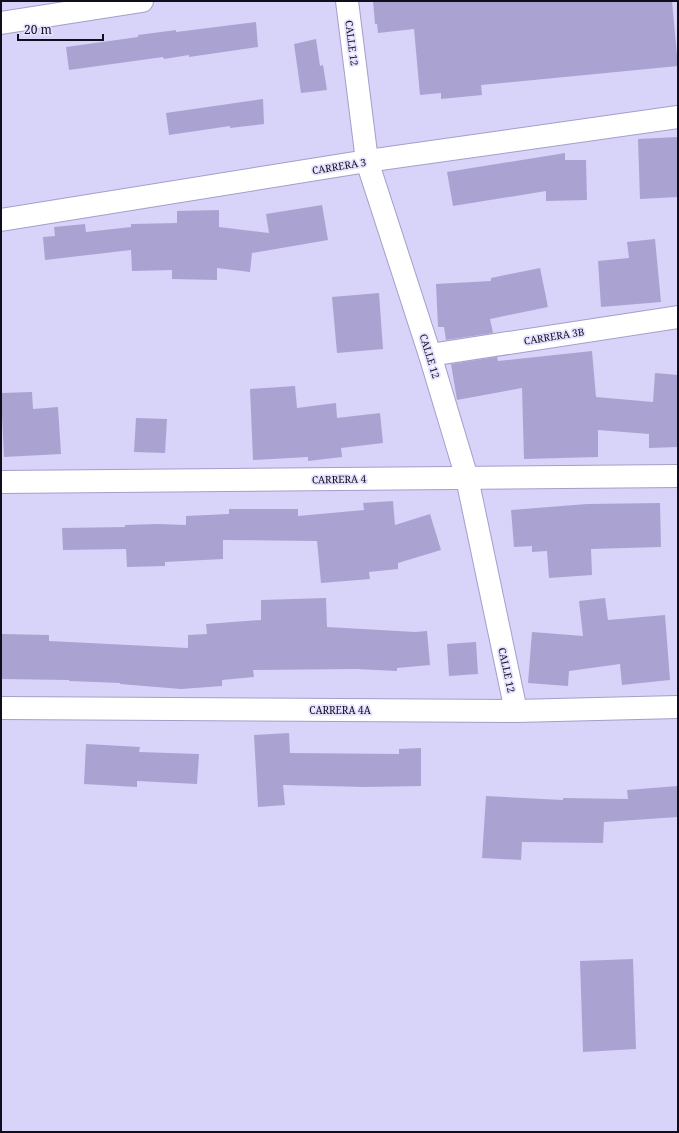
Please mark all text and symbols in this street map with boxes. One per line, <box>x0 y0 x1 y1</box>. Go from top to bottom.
scale bar <box>18 16 103 42</box>
street label: CALLE 12 <box>342 19 362 67</box>
text: 20 m <box>24 21 52 38</box>
street label: CARRERA 3 <box>311 155 367 177</box>
street label: CARRERA 3B <box>523 324 585 348</box>
street label: CALLE 12 <box>417 332 443 380</box>
street label: CARRERA 4 <box>312 472 367 486</box>
street label: CALLE 12 <box>495 646 519 694</box>
street label: CARRERA 4A <box>309 703 372 717</box>

